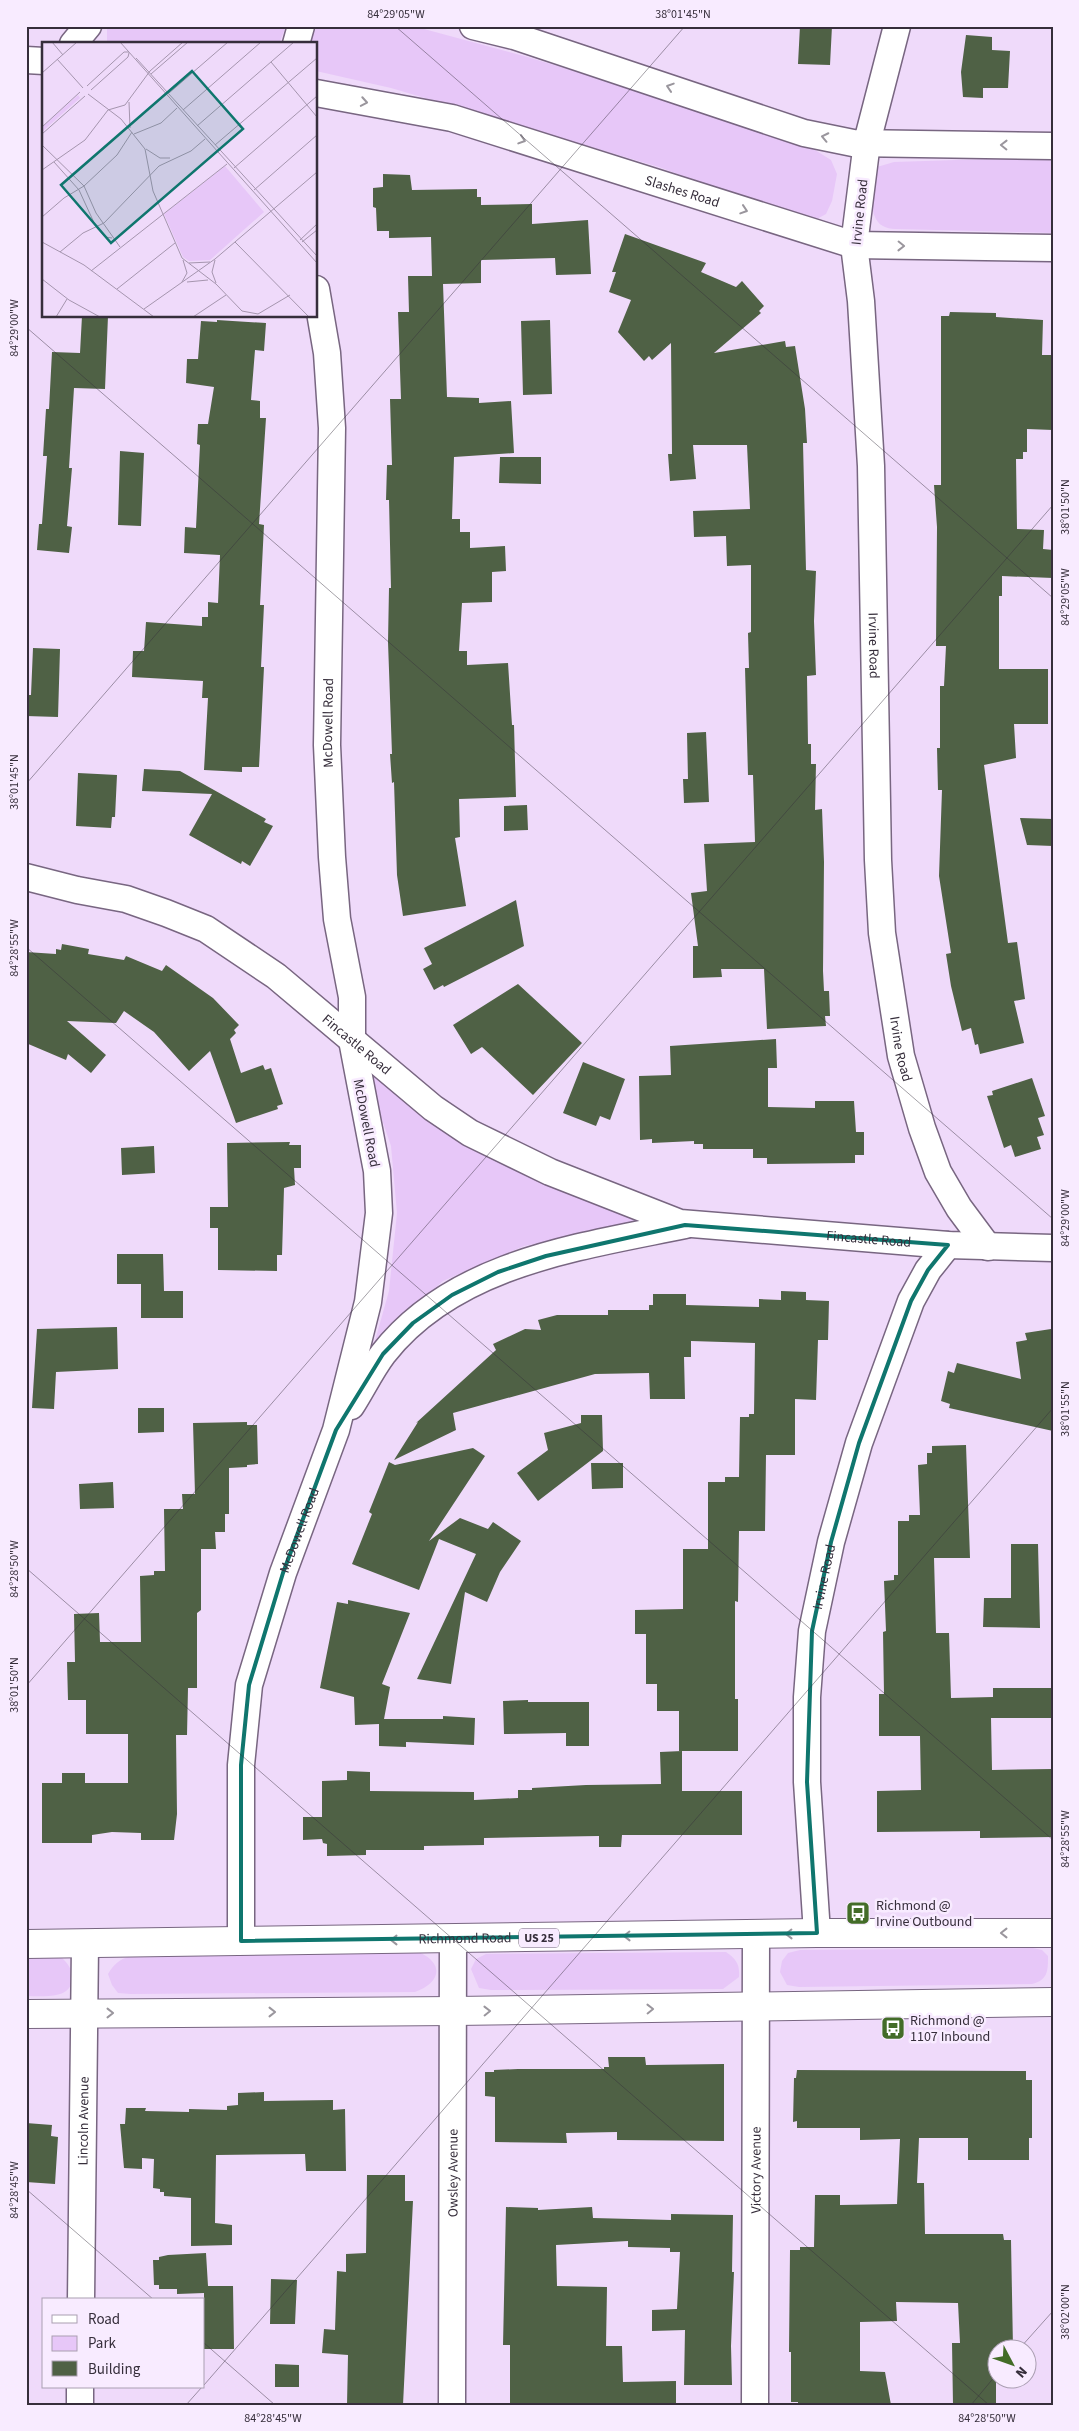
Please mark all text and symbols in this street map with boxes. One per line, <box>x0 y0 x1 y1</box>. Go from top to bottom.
text: 84°29'05"W <box>367 6 425 23</box>
text: 38°01'45"N <box>655 6 711 23</box>
inset map <box>42 42 318 318</box>
one-way arrow <box>667 83 675 93</box>
one-way arrow <box>360 96 369 106</box>
one-way arrow <box>820 132 829 143</box>
one-way arrow <box>517 134 526 144</box>
one-way arrow <box>1000 140 1008 151</box>
street label: Slashes Road <box>642 171 722 213</box>
street label: Irvine Road <box>847 178 873 246</box>
one-way arrow <box>739 204 747 214</box>
one-way arrow <box>897 241 905 251</box>
text: 84°29'00"W <box>6 299 23 357</box>
text: 38°01'50"N <box>1057 479 1074 535</box>
text: 84°29'05"W <box>1057 568 1074 626</box>
street label: Irvine Road <box>863 612 884 679</box>
street label: McDowell Road <box>318 678 339 768</box>
text: 38°01'45"N <box>6 754 23 810</box>
text: 84°28'55"W <box>6 919 23 977</box>
street label: Fincastle Road <box>317 1010 395 1080</box>
street label: Irvine Road <box>884 1015 917 1084</box>
street label: McDowell Road <box>348 1077 384 1169</box>
text: 84°29'00"W <box>1057 1189 1074 1247</box>
street label: Fincastle Road <box>825 1226 912 1253</box>
text: 38°01'55"N <box>1057 1381 1074 1437</box>
street label: McDowell Road <box>275 1485 325 1576</box>
text: 84°28'50"W <box>6 1540 23 1598</box>
street label: Irvine Road <box>808 1542 841 1612</box>
text: 38°01'50"N <box>6 1657 23 1713</box>
text: 84°28'55"W <box>1057 1810 1074 1868</box>
place label: Richmond @ Irvine Outbound <box>876 1896 972 1932</box>
bus stop icon: Richmond @ Irvine Outbound <box>845 1900 871 1926</box>
street label: Richmond Road <box>418 1928 512 1950</box>
one-way arrow <box>1000 1928 1008 1938</box>
road number: US 25 <box>519 1929 559 1948</box>
one-way arrow <box>785 1929 792 1939</box>
one-way arrow <box>622 1931 630 1941</box>
one-way arrow <box>390 1935 398 1945</box>
one-way arrow <box>646 2004 654 2014</box>
one-way arrow <box>484 2006 492 2016</box>
one-way arrow <box>269 2007 277 2017</box>
one-way arrow <box>106 2008 114 2018</box>
place label: Richmond @ 1107 Inbound <box>910 2011 990 2047</box>
bus stop icon: Richmond @ 1107 Inbound <box>880 2015 906 2041</box>
street label: Lincoln Avenue <box>74 2076 95 2166</box>
street label: Victory Avenue <box>746 2127 767 2213</box>
street label: Owsley Avenue <box>443 2129 464 2217</box>
text: 84°28'45"W <box>6 2161 23 2219</box>
text: 38°02'00"N <box>1057 2284 1074 2340</box>
legend <box>42 2298 205 2388</box>
text: Road <box>88 2309 120 2330</box>
text: Park <box>88 2333 117 2354</box>
north arrow <box>986 2338 1036 2388</box>
text: Building <box>88 2359 141 2380</box>
text: N <box>1010 2362 1032 2382</box>
text: 84°28'45"W <box>244 2410 302 2427</box>
text: 84°28'50"W <box>958 2410 1016 2427</box>

